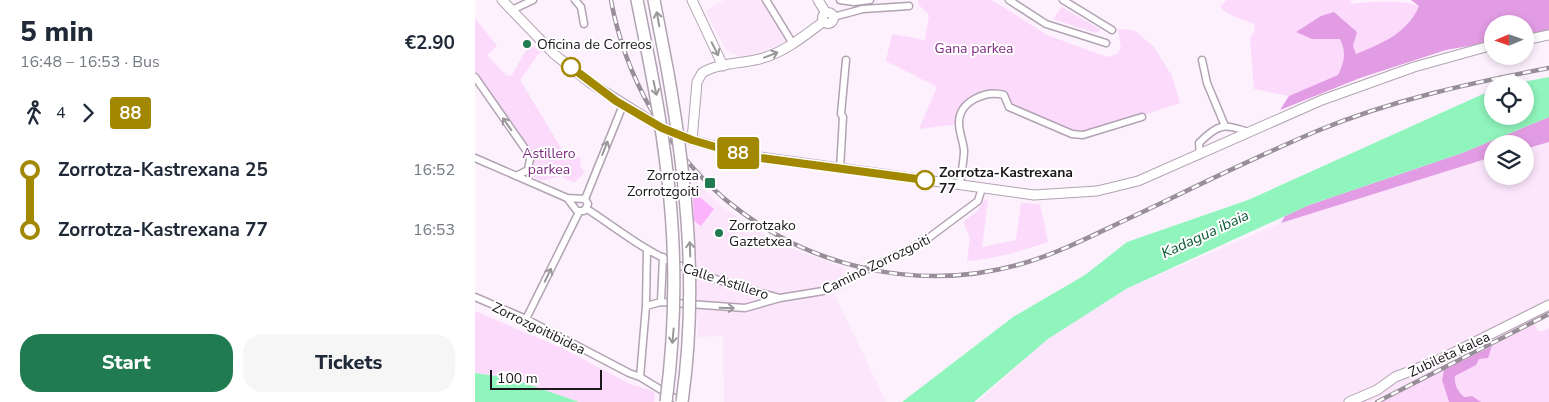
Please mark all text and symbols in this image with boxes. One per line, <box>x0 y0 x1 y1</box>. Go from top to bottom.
one-way arrow <box>652 12 662 28</box>
text: 5 min <box>20 13 94 51</box>
north arrow <box>1484 15 1534 65</box>
map controls <box>1484 15 1534 185</box>
text: €2.90 <box>405 30 455 56</box>
place label: Oficina de Correos <box>537 35 652 54</box>
marker: Oficina de Correos <box>521 38 533 50</box>
park label: Gana parkea <box>935 39 1013 58</box>
one-way arrow <box>711 41 720 56</box>
one-way arrow <box>763 50 778 59</box>
text: 16:48 – 16:53 · Bus <box>20 51 160 73</box>
unlabelled marker <box>561 57 581 77</box>
button: locate <box>1484 75 1534 125</box>
one-way arrow <box>650 79 660 95</box>
icon: walk <box>20 99 48 127</box>
icon: forward <box>74 99 102 127</box>
text: 88 <box>120 101 141 125</box>
text: 4 <box>56 102 66 124</box>
one-way arrow <box>502 117 512 131</box>
button: layers <box>1484 135 1534 185</box>
line badge: 88 <box>715 137 761 169</box>
one-way arrow <box>601 141 611 156</box>
text: 88 <box>727 141 749 165</box>
park label: Astillero parkea <box>522 144 576 179</box>
text: Zorrotza-Kastrexana 25 <box>58 157 268 183</box>
text: 16:52 <box>413 159 455 181</box>
place label: Zorrotza-Kastrexana 77 <box>939 163 1073 198</box>
place label: Zorrotza Zorrotzgoiti <box>627 166 699 201</box>
marker: Zorrotza-Kastrexana 77 <box>915 170 935 190</box>
marker: Zorrotza Zorrotzgoiti <box>703 176 717 190</box>
water label: Kadagua ibaia <box>1158 205 1252 263</box>
place label: Zorrotzako Gaztetxea <box>729 216 796 251</box>
text: Zorrotza-Kastrexana 77 <box>58 217 268 243</box>
text: 16:53 <box>413 219 455 241</box>
marker: Zorrotzako Gaztetxea <box>713 227 725 239</box>
street label: Camino Zorrozgoiti <box>819 230 934 299</box>
one-way arrow <box>685 241 695 257</box>
street label: Calle Astillero <box>680 259 771 304</box>
one-way arrow <box>543 268 553 283</box>
street label: Zorrozgoitibidea <box>489 298 589 359</box>
one-way arrow <box>719 303 735 312</box>
street label: Zubileta kalea <box>1405 327 1493 382</box>
one-way arrow <box>668 328 678 344</box>
button: Start <box>20 334 233 392</box>
button: Tickets <box>243 334 455 392</box>
scale bar <box>490 367 603 390</box>
text: 100 m <box>497 369 538 388</box>

